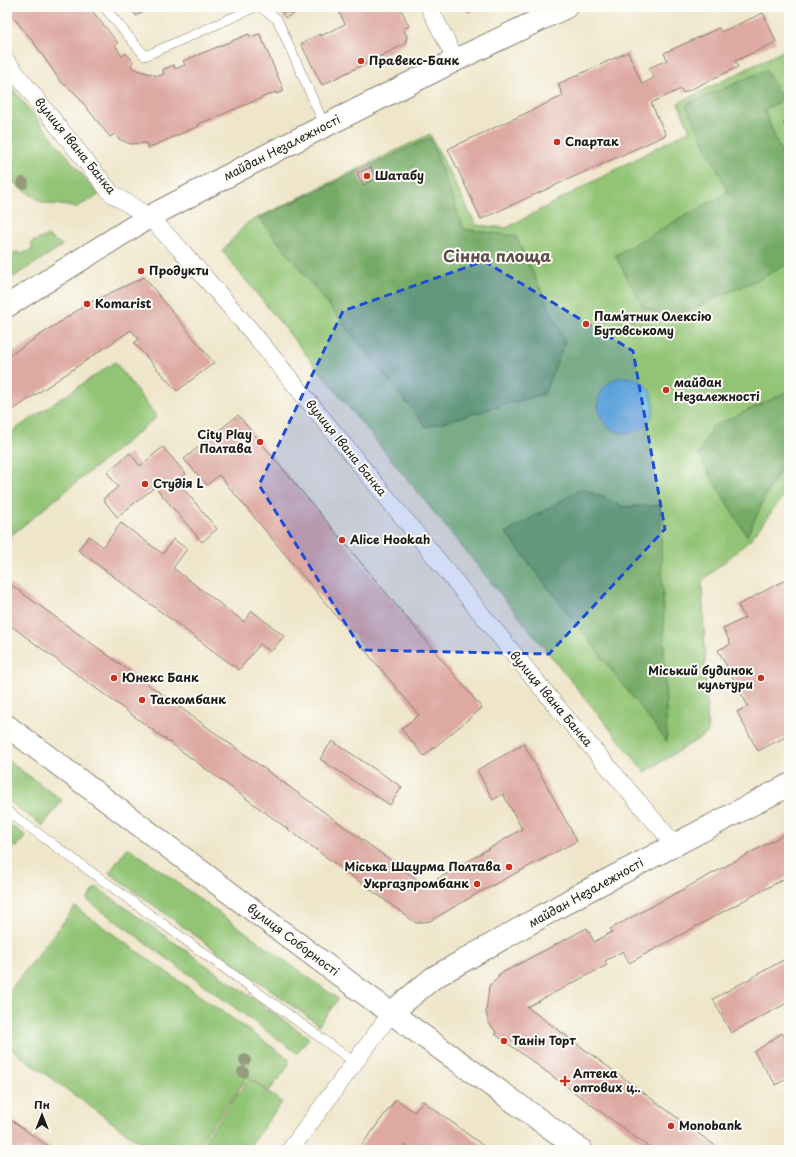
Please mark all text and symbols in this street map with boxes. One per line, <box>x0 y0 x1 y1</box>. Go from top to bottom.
place label: Правекс-Банк <box>369 51 460 69</box>
marker: Правекс-Банк <box>356 56 366 66</box>
street label: вулиця Івана Банка <box>31 93 121 198</box>
street label: майдан Незалежності <box>220 110 343 184</box>
place label: Спартак <box>565 132 619 150</box>
marker: Спартак <box>552 137 562 147</box>
place label: Шатабу <box>375 166 424 184</box>
marker: Шатабу <box>362 171 372 181</box>
district label: Сінна площа <box>443 243 551 267</box>
place label: Продукти <box>149 261 209 279</box>
marker: Продукти <box>136 266 146 276</box>
place label: Komarist <box>95 294 152 312</box>
marker: Komarist <box>82 299 92 309</box>
place label: Пам’ятник Олексію Бутовському <box>594 307 712 339</box>
marker: Пам’ятник Олексію Бутовському <box>581 319 591 329</box>
place label: майдан Незалежності <box>674 373 760 405</box>
marker: майдан Незалежності <box>661 385 671 395</box>
street label: вулиця Івана Банка <box>302 395 392 500</box>
place label: City Play Полтава <box>197 425 253 457</box>
marker: City Play Полтава <box>255 437 265 447</box>
place label: Студія L <box>153 474 203 492</box>
marker: Студія L <box>140 479 150 489</box>
place label: Alice Hookah <box>349 530 431 548</box>
marker: Alice Hookah <box>337 535 347 545</box>
street label: вулиця Івана Банка <box>506 647 598 751</box>
place label: Міський будинок культури <box>648 661 753 693</box>
place label: Юнекс Банк <box>122 668 199 686</box>
marker: Юнекс Банк <box>109 673 119 683</box>
marker: Міський будинок культури <box>756 673 766 683</box>
place label: Таскомбанк <box>150 690 226 708</box>
marker: Таскомбанк <box>137 695 147 705</box>
street label: майдан Незалежності <box>525 853 646 931</box>
place label: Міська Шаурма Полтава <box>345 857 502 875</box>
marker: Міська Шаурма Полтава <box>504 862 514 872</box>
place label: Укргазпромбанк <box>363 874 469 892</box>
marker: Укргазпромбанк <box>472 879 482 889</box>
street label: вулиця Соборності <box>244 899 343 980</box>
place label: Танін Торт <box>512 1031 576 1049</box>
marker: Танін Торт <box>499 1036 509 1046</box>
place label: Аптека оптових ц.. <box>573 1064 641 1096</box>
marker: Аптека оптових ц.. <box>560 1076 570 1086</box>
north arrow <box>22 1095 62 1135</box>
text: Пн <box>34 1096 50 1113</box>
place label: Monobank <box>679 1116 742 1134</box>
marker: Monobank <box>666 1121 676 1131</box>

